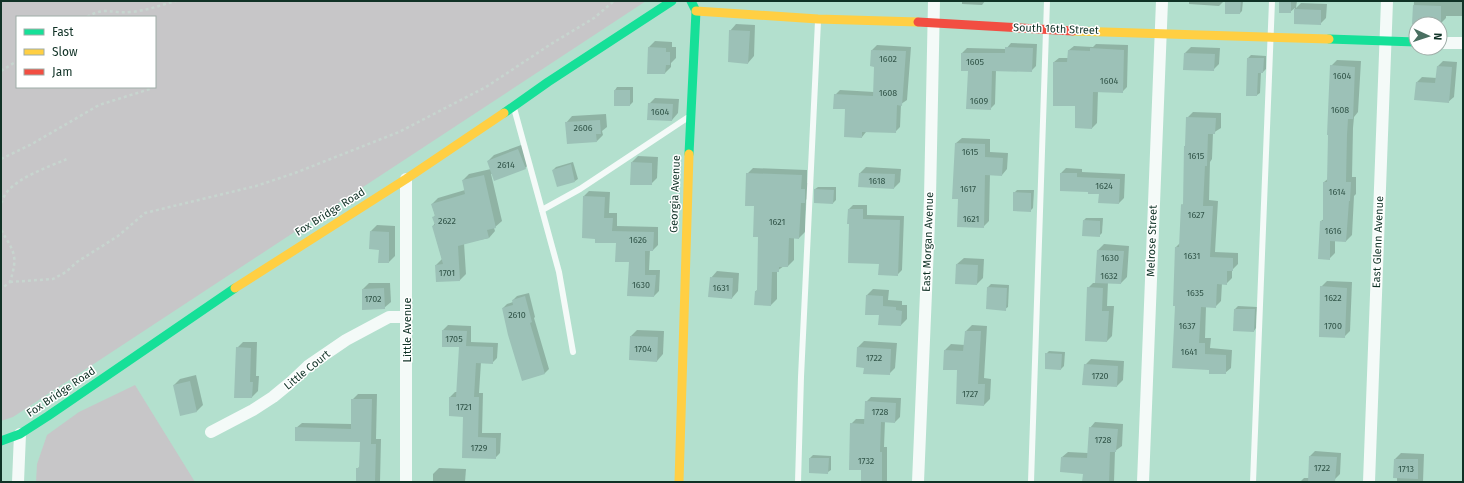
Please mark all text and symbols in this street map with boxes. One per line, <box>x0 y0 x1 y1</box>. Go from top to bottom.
legend <box>16 16 156 88</box>
north arrow <box>1408 16 1448 56</box>
street label: South 16th Street <box>1013 21 1099 37</box>
text: Fast <box>52 25 74 39</box>
text: N <box>1431 33 1444 40</box>
text: Slow <box>52 45 78 59</box>
house number: 1602 <box>879 54 897 64</box>
house number: 1605 <box>966 57 985 67</box>
text: Jam <box>52 65 72 79</box>
house number: 1604 <box>1333 71 1351 81</box>
house number: 1604 <box>1100 76 1118 86</box>
house number: 1608 <box>879 88 897 98</box>
house number: 1609 <box>970 96 988 106</box>
house number: 1608 <box>1331 105 1349 115</box>
house number: 1604 <box>651 107 669 117</box>
house number: 2606 <box>573 123 593 133</box>
house number: 1615 <box>962 147 979 157</box>
house number: 1615 <box>1188 151 1205 161</box>
street label: Georgia Avenue <box>667 155 683 233</box>
house number: 2614 <box>497 160 515 170</box>
house number: 1618 <box>868 176 886 186</box>
house number: 1624 <box>1095 181 1113 191</box>
house number: 1617 <box>960 184 976 194</box>
street label: Fox Bridge Road <box>293 185 367 239</box>
house number: 1614 <box>1329 187 1346 197</box>
street label: East Morgan Avenue <box>920 192 936 292</box>
street label: East Glenn Avenue <box>1370 196 1386 288</box>
street label: Melrose Street <box>1144 205 1160 277</box>
house number: 1627 <box>1188 210 1204 220</box>
house number: 1621 <box>963 214 979 224</box>
house number: 2622 <box>438 216 456 226</box>
house number: 1621 <box>769 217 785 227</box>
house number: 1616 <box>1325 226 1342 236</box>
house number: 1626 <box>629 235 647 245</box>
house number: 1631 <box>1184 251 1200 261</box>
house number: 1630 <box>1101 253 1119 263</box>
house number: 1701 <box>439 268 455 278</box>
house number: 1632 <box>1100 271 1118 281</box>
house number: 1630 <box>632 280 650 290</box>
house number: 1631 <box>713 283 729 293</box>
house number: 1635 <box>1186 288 1204 298</box>
house number: 1622 <box>1324 293 1342 303</box>
house number: 1702 <box>364 294 382 304</box>
street label: Little Avenue <box>401 297 414 363</box>
house number: 2610 <box>508 310 526 320</box>
house number: 1637 <box>1178 321 1196 331</box>
house number: 1700 <box>1324 321 1342 331</box>
house number: 1705 <box>445 334 463 344</box>
house number: 1704 <box>634 344 652 354</box>
street label: Little Court <box>281 347 333 393</box>
house number: 1641 <box>1181 347 1197 357</box>
house number: 1722 <box>866 353 882 363</box>
street label: Fox Bridge Road <box>24 364 98 420</box>
house number: 1720 <box>1091 371 1109 381</box>
house number: 1727 <box>962 389 978 399</box>
house number: 1721 <box>456 402 472 412</box>
house number: 1728 <box>871 407 889 417</box>
house number: 1728 <box>1094 435 1112 445</box>
house number: 1729 <box>471 443 488 453</box>
house number: 1732 <box>858 456 874 466</box>
house number: 1722 <box>1314 463 1330 473</box>
house number: 1713 <box>1398 464 1414 474</box>

